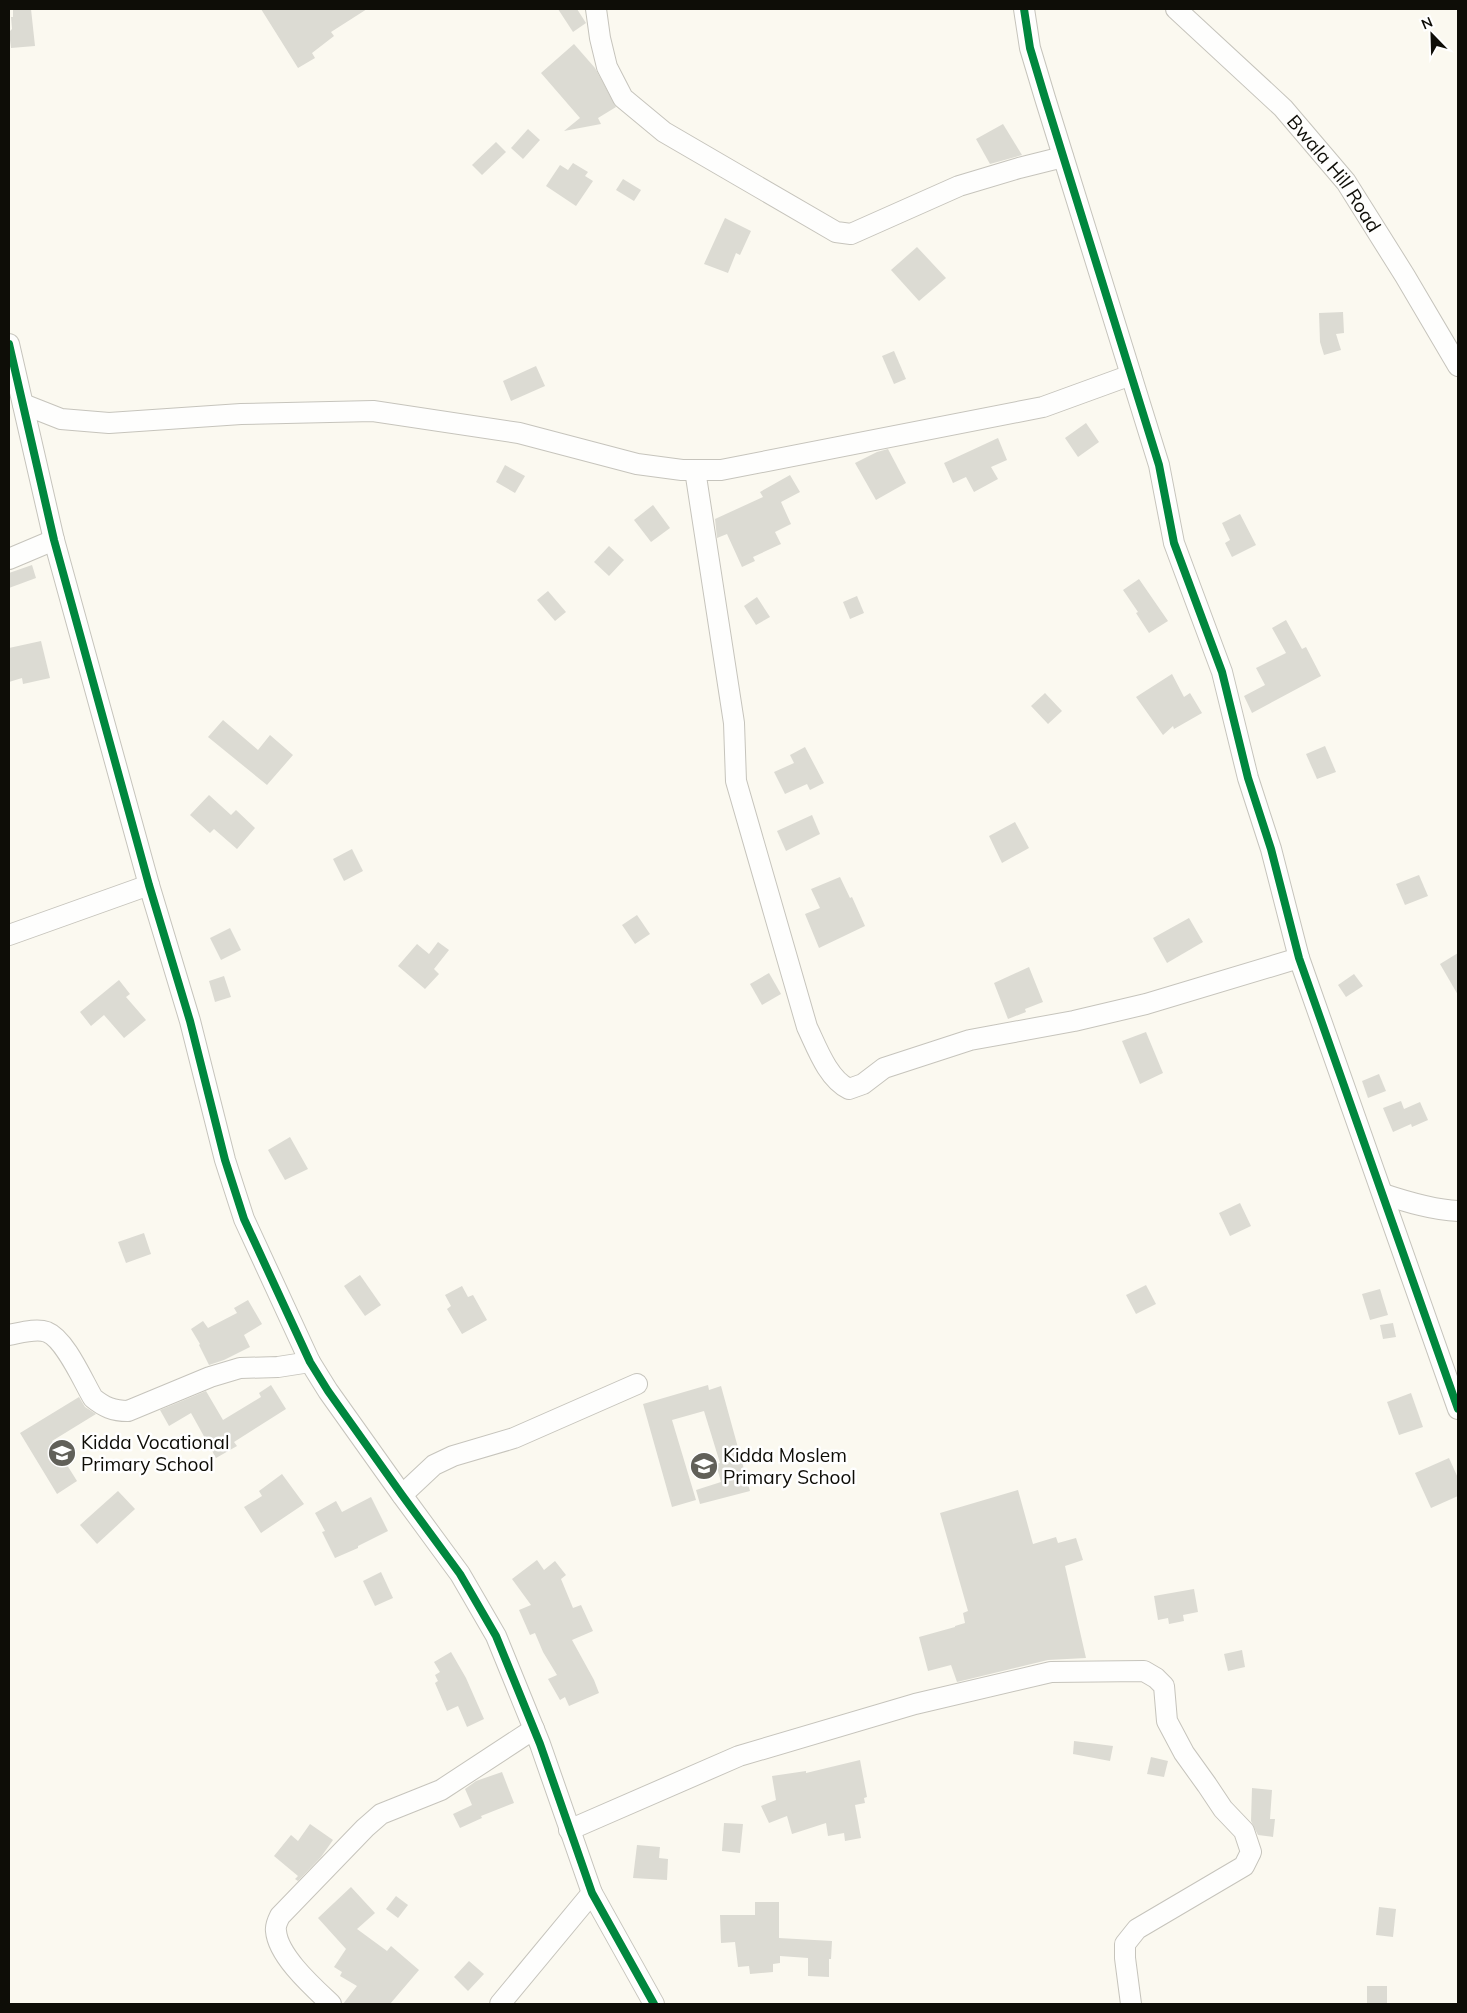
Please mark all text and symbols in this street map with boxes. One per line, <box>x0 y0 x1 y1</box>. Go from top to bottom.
north arrow <box>1407 10 1457 60</box>
text: N <box>1419 13 1435 33</box>
street label: Bwala Hill Road <box>1282 110 1386 236</box>
place label: Kidda Vocational Primary School <box>81 1430 230 1476</box>
school or university icon: Kidda Vocational Primary School <box>47 1438 77 1468</box>
place label: Kidda Moslem Primary School <box>723 1443 856 1489</box>
school or university icon: Kidda Moslem Primary School <box>689 1451 719 1481</box>

